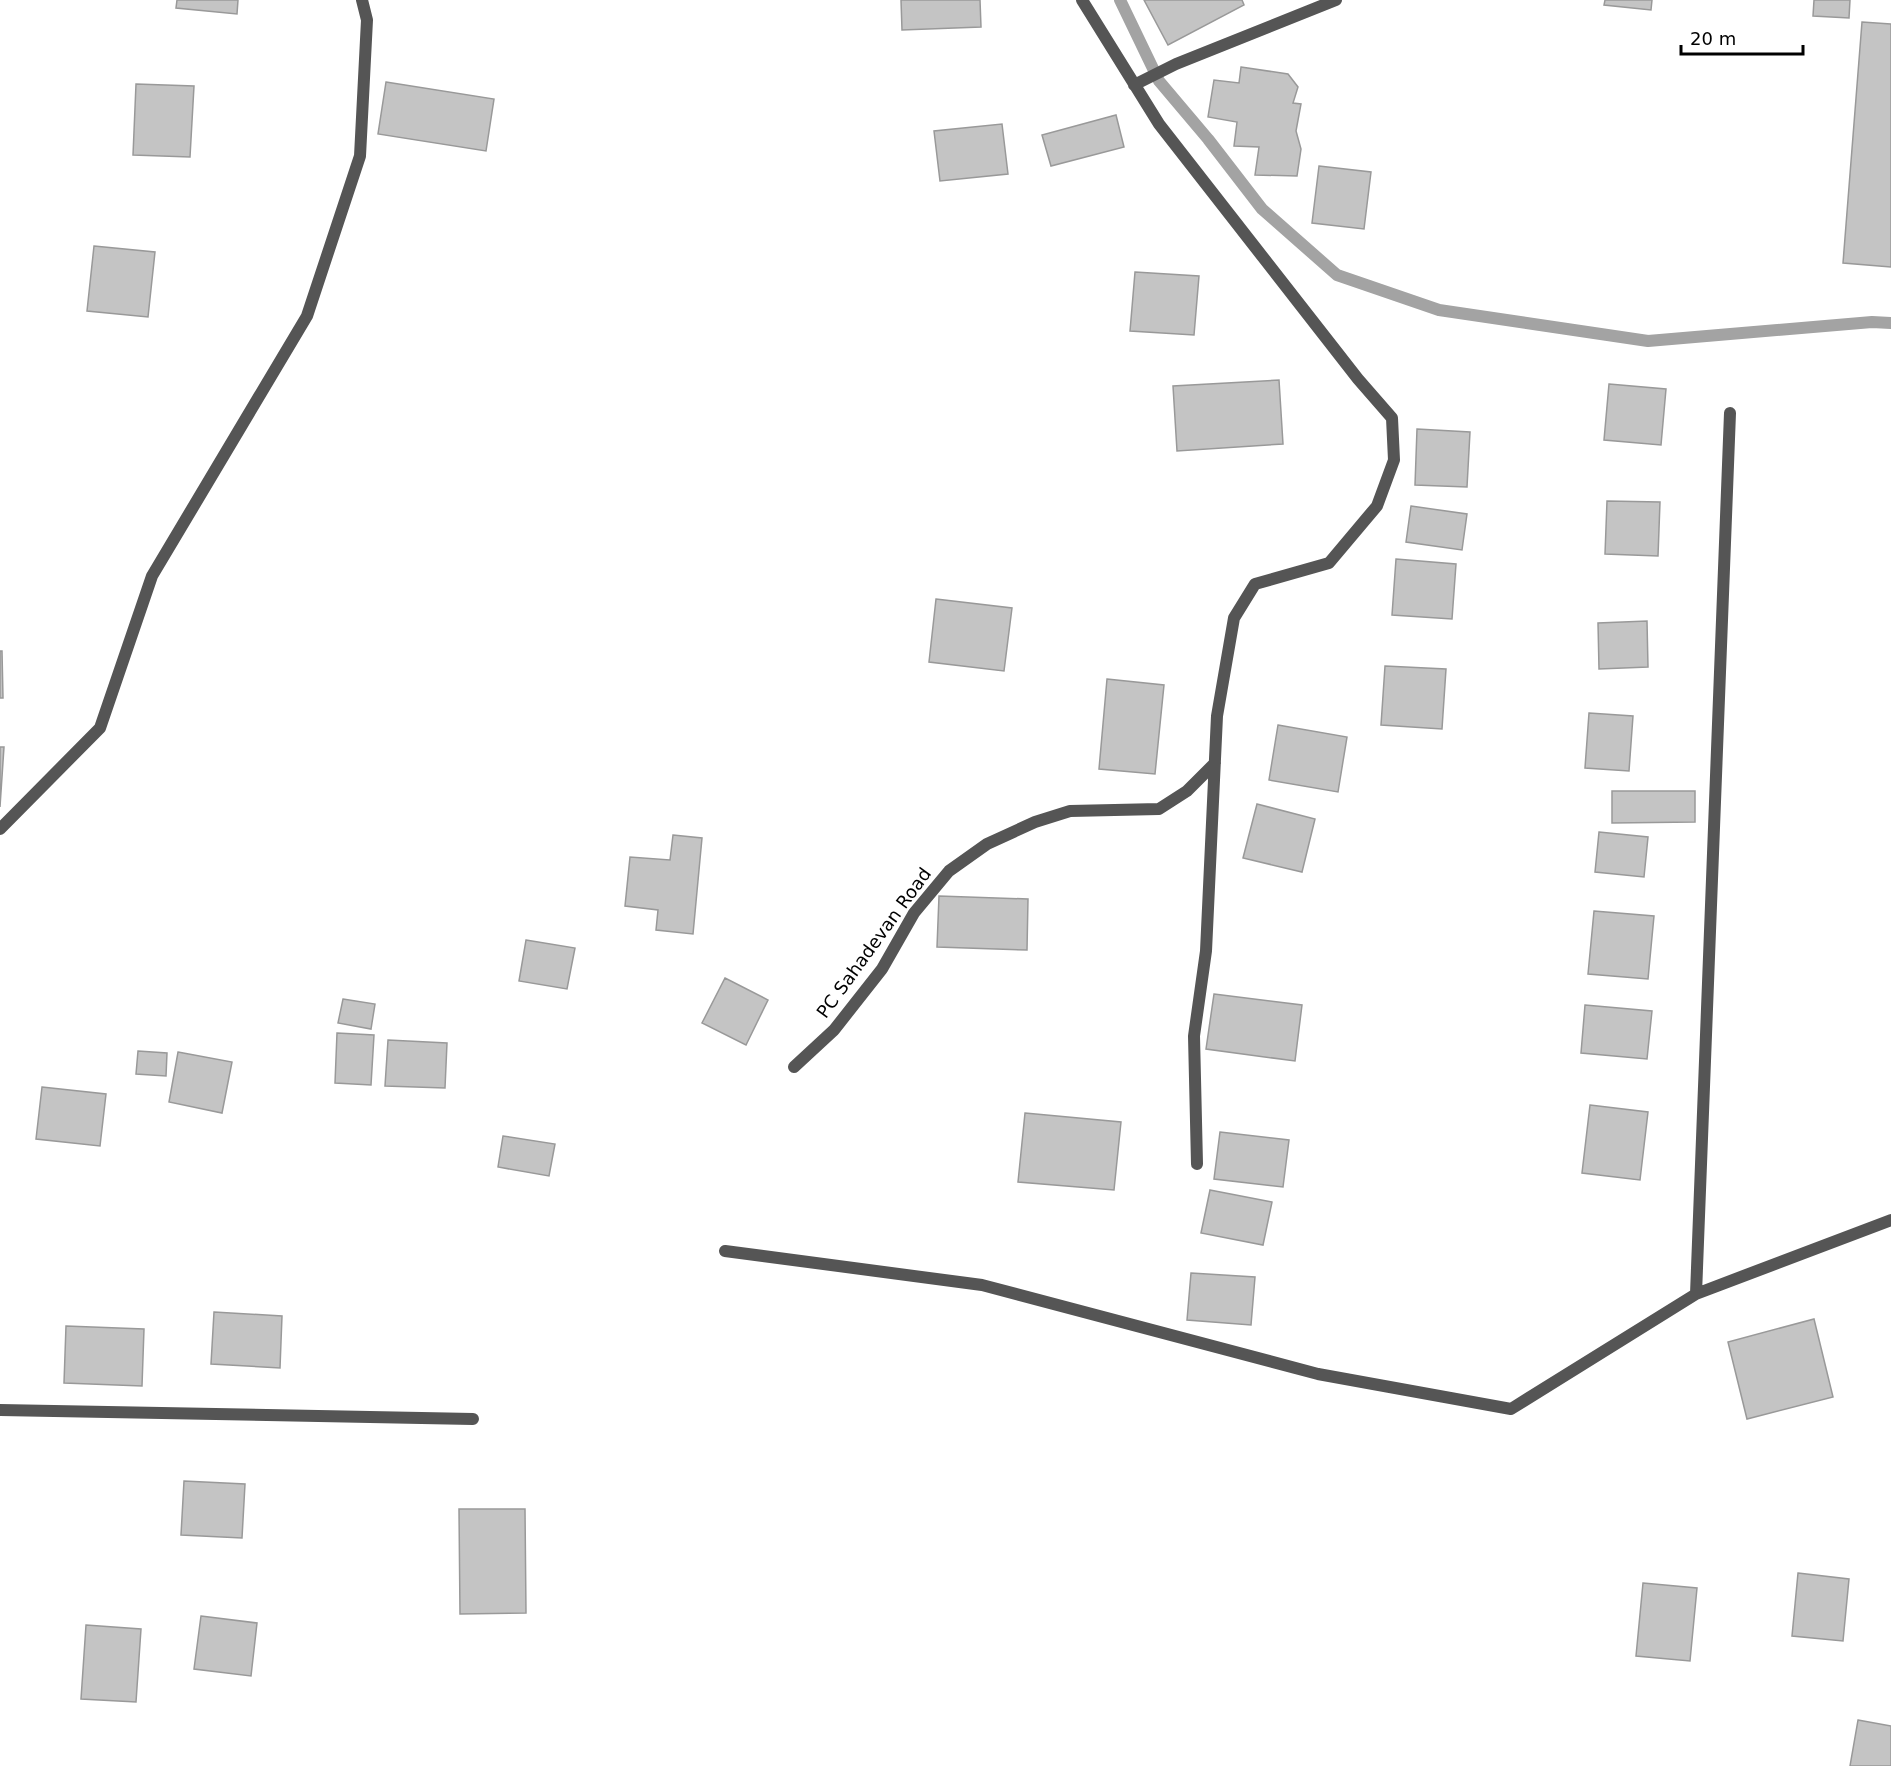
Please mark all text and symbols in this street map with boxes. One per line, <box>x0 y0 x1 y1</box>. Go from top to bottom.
scale bar <box>1681 18 1802 56</box>
text: 20 m <box>1690 28 1736 49</box>
street label: PC Sahadevan Road <box>812 864 935 1022</box>

